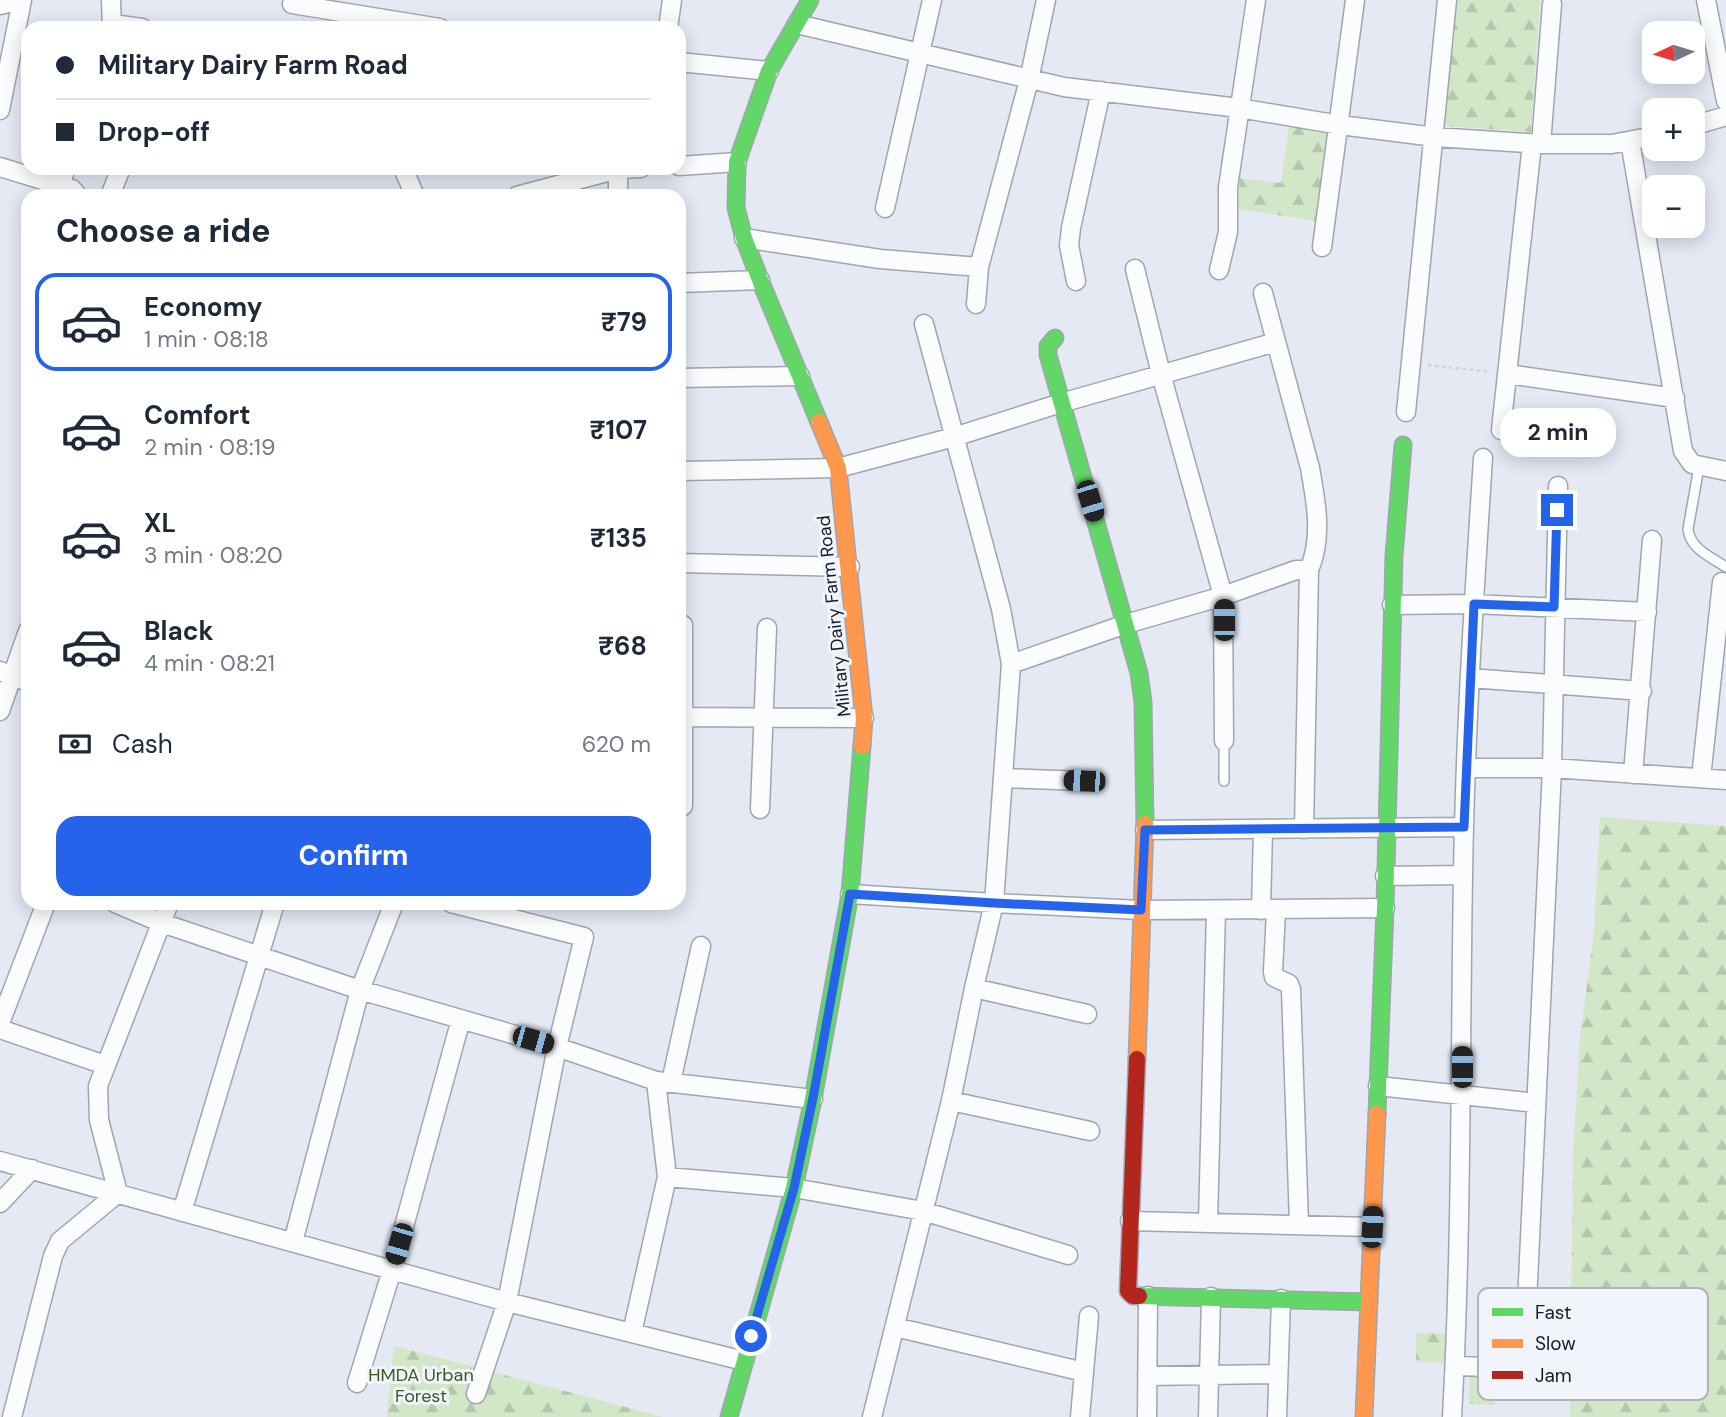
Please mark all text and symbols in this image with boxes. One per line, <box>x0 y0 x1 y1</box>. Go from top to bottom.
north arrow <box>1642 21 1704 84</box>
map controls <box>1642 21 1705 238</box>
text: Military Dairy Farm Road <box>98 48 408 82</box>
button: + <box>1642 98 1705 161</box>
text: Drop-off <box>98 115 210 149</box>
button: − <box>1642 175 1705 238</box>
text: Choose a ride <box>56 210 271 252</box>
text: Economy <box>144 290 262 324</box>
icon: car <box>60 291 123 354</box>
text: ₹79 <box>601 305 647 339</box>
text: 1 min · 08:18 <box>144 324 269 354</box>
text: Comfort <box>144 398 250 432</box>
icon: car <box>60 399 123 462</box>
callout: 2 min <box>1499 408 1615 458</box>
text: ₹107 <box>589 413 647 447</box>
text: 2 min <box>1528 417 1588 447</box>
text: 2 min · 08:19 <box>144 432 275 462</box>
car <box>1074 478 1107 524</box>
route end <box>1541 494 1573 526</box>
text: XL <box>144 506 176 540</box>
icon: car <box>60 507 123 570</box>
street label: Military Dairy Farm Road <box>811 514 857 718</box>
text: ₹135 <box>590 521 647 555</box>
text: 3 min · 08:20 <box>144 540 283 570</box>
car <box>1214 599 1235 641</box>
text: Black <box>144 614 214 648</box>
icon: car <box>60 615 123 678</box>
text: ₹68 <box>598 629 647 663</box>
text: 4 min · 08:21 <box>144 648 275 678</box>
icon: cash <box>56 725 94 763</box>
text: Cash <box>112 727 173 761</box>
text: 620 m <box>582 729 651 759</box>
car <box>1063 770 1106 792</box>
button: Confirm <box>56 816 651 896</box>
car <box>510 1024 557 1056</box>
car <box>1452 1046 1473 1088</box>
car <box>1361 1205 1384 1249</box>
car <box>384 1221 415 1267</box>
legend <box>1478 1288 1708 1400</box>
text: Fast <box>1535 1300 1571 1325</box>
route start <box>735 1320 767 1352</box>
text: Slow <box>1535 1331 1576 1356</box>
park label: HMDA Urban Forest <box>368 1363 474 1408</box>
text: Jam <box>1535 1363 1572 1388</box>

